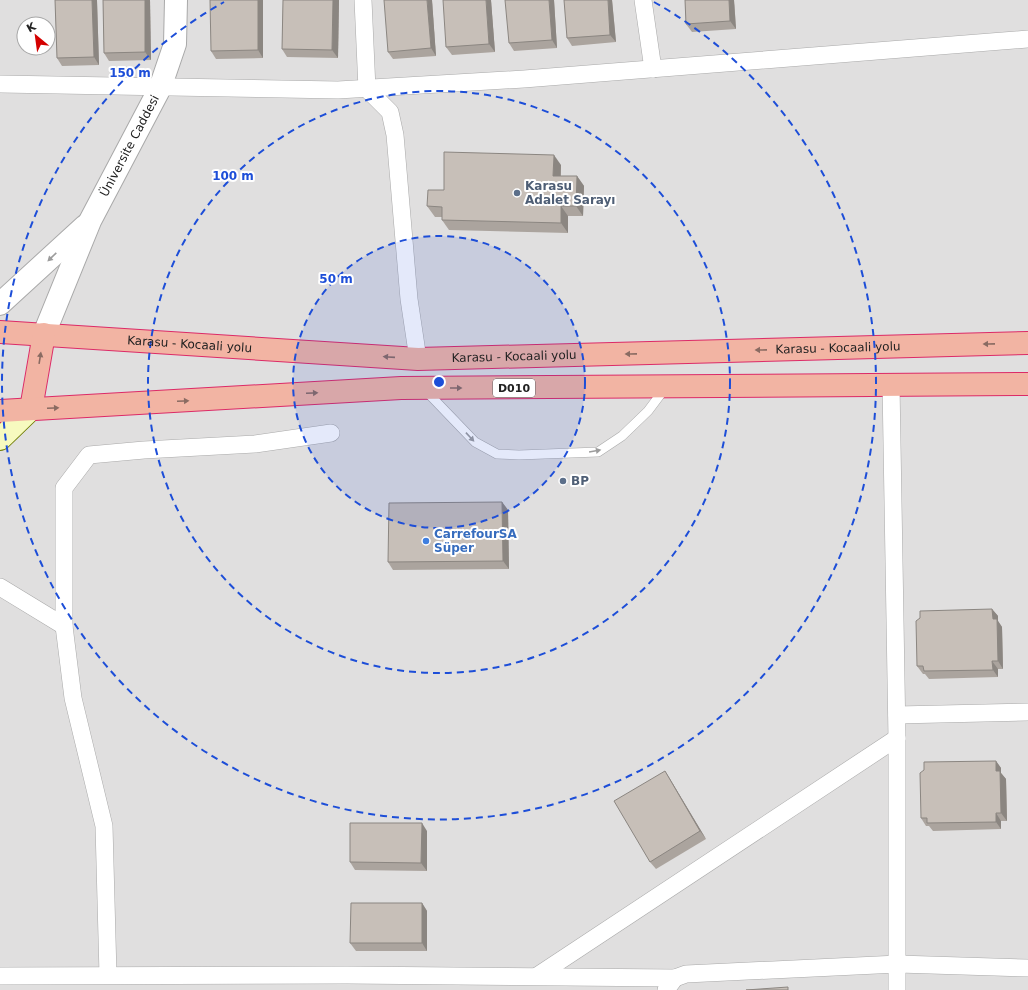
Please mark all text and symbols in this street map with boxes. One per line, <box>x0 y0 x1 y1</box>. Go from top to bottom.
north arrow <box>16 16 56 56</box>
text: K <box>25 20 39 35</box>
text: 150 m <box>109 66 151 80</box>
street label: Üniversite Caddesi <box>95 93 162 199</box>
text: 100 m <box>212 169 254 183</box>
place label: Karasu Adalet Sarayı <box>525 179 615 207</box>
marker: Karasu Adalet Sarayı <box>512 188 522 198</box>
one-way arrow <box>47 252 56 261</box>
text: 50 m <box>319 272 353 286</box>
street label: Karasu - Kocaali yolu <box>127 333 252 355</box>
street label: Karasu - Kocaali yolu <box>775 339 901 357</box>
one-way arrow <box>983 341 995 348</box>
one-way arrow <box>754 347 767 353</box>
street label: Karasu - Kocaali yolu <box>451 348 577 365</box>
one-way arrow <box>625 350 637 357</box>
one-way arrow <box>37 352 43 364</box>
one-way arrow <box>383 353 395 360</box>
centre of rings <box>432 375 446 389</box>
road number: D010 <box>493 379 535 397</box>
one-way arrow <box>450 385 463 391</box>
one-way arrow <box>306 390 318 397</box>
one-way arrow <box>177 397 189 404</box>
one-way arrow <box>47 405 59 412</box>
one-way arrow <box>465 432 475 442</box>
one-way arrow <box>588 448 601 454</box>
place label: BP <box>571 474 589 488</box>
marker: BP <box>558 476 568 486</box>
place label: CarrefourSA Süper <box>434 527 517 555</box>
marker: CarrefourSA Süper <box>421 536 431 546</box>

